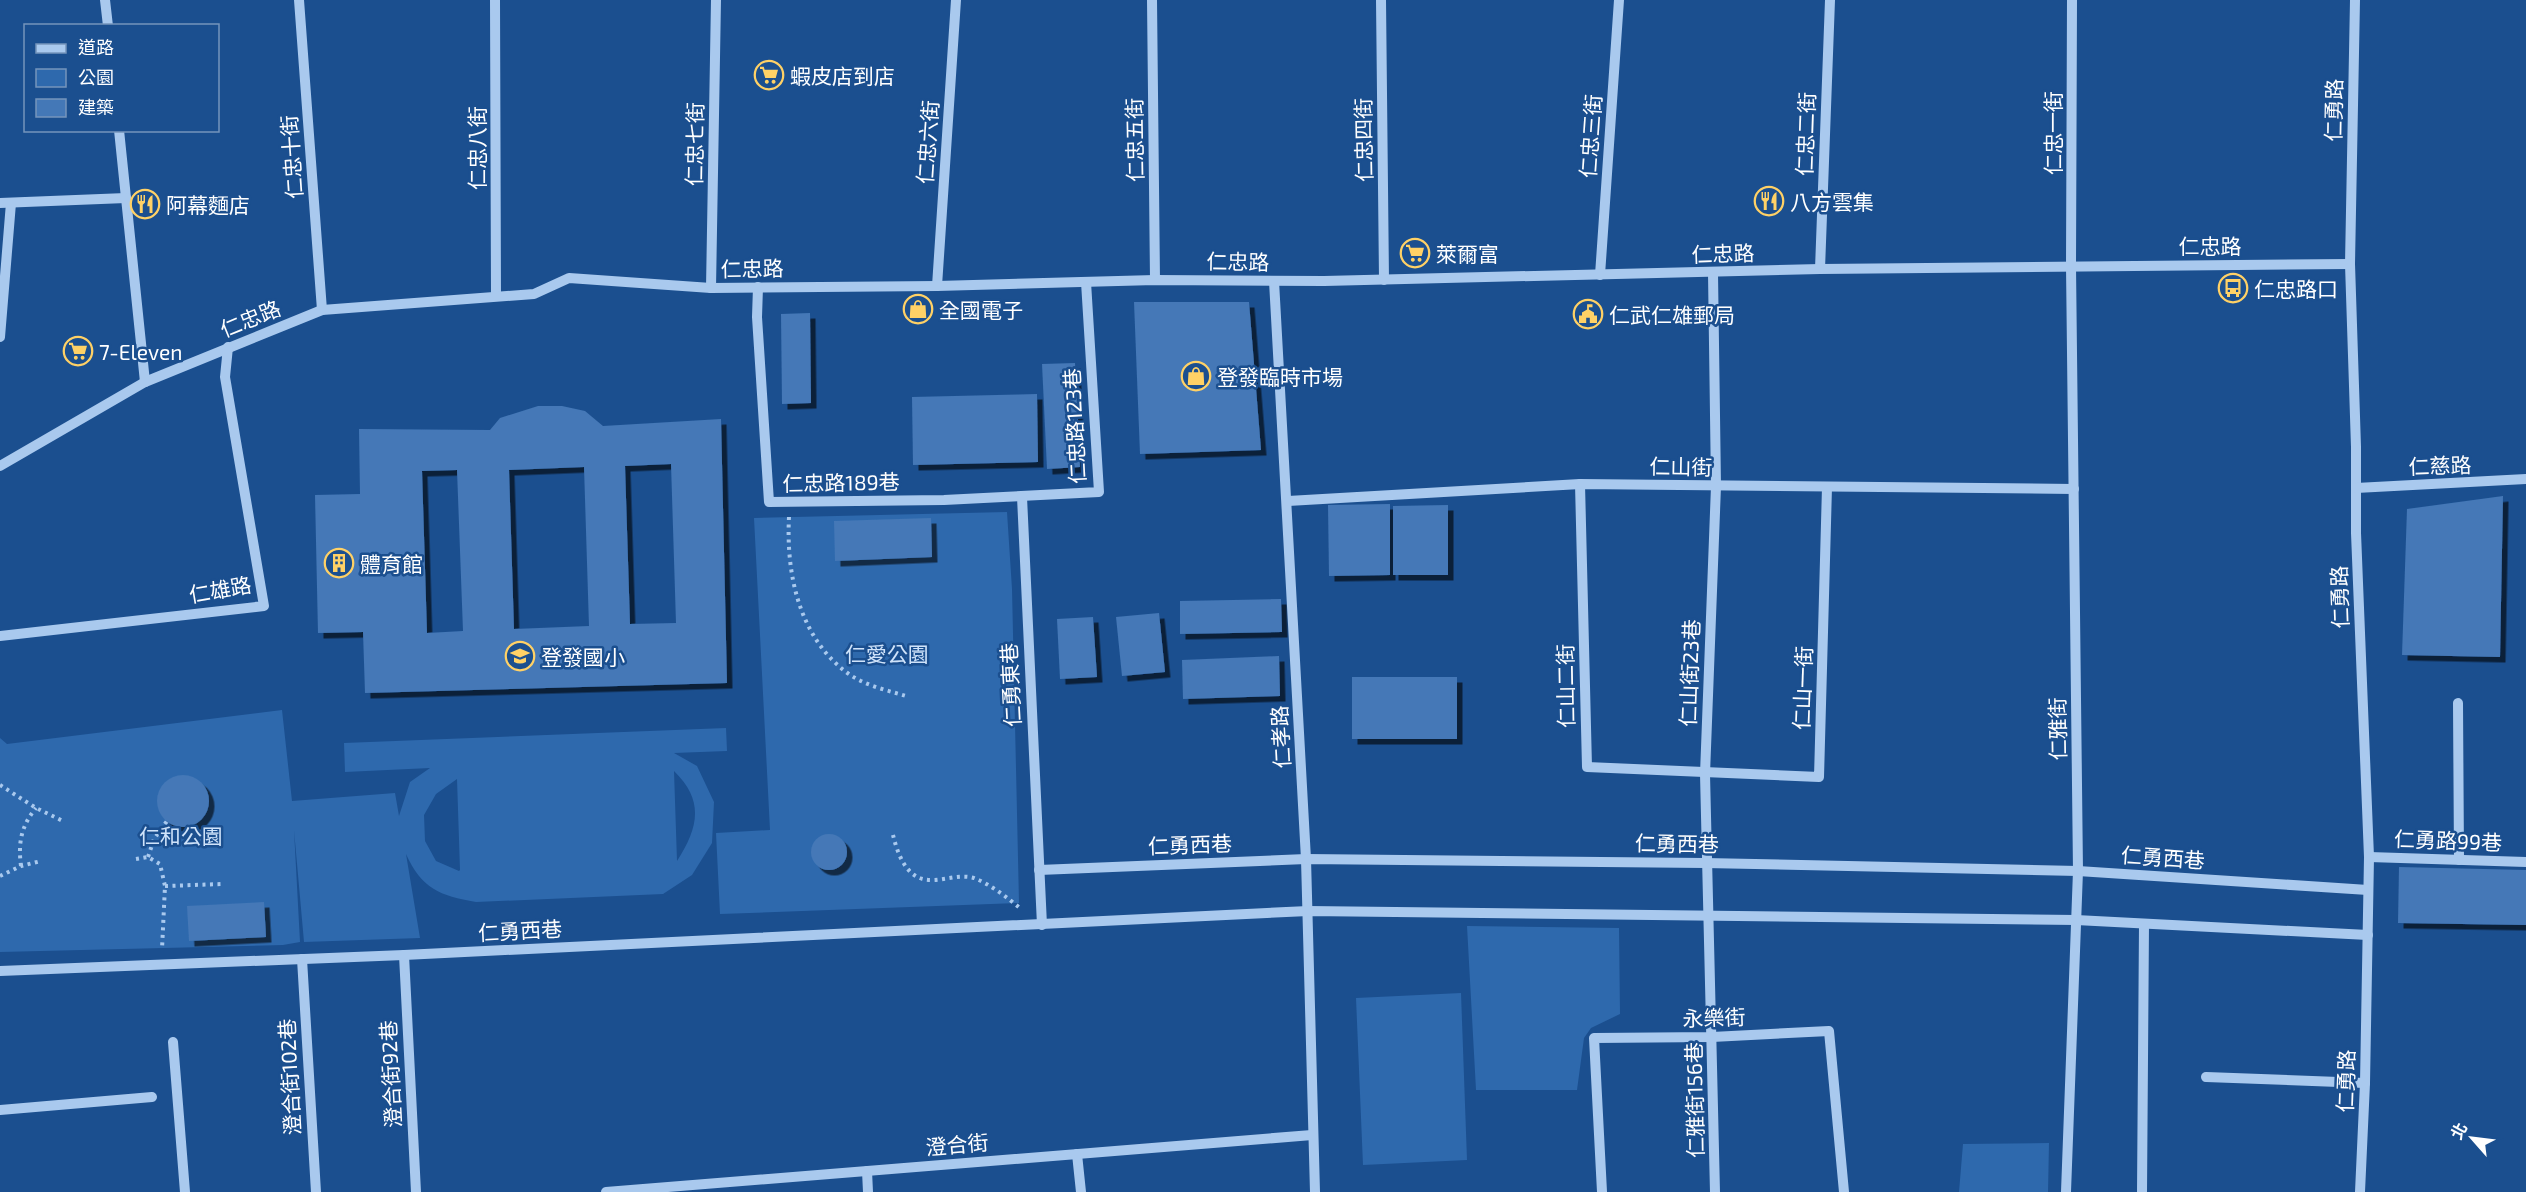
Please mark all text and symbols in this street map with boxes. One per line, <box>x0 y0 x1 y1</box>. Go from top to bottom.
legend <box>24 24 219 132</box>
text: 道路 <box>78 36 114 58</box>
supermarket icon: 蝦皮店到店 <box>753 59 785 91</box>
place label: 蝦皮店到店 <box>790 63 895 88</box>
text: 公園 <box>78 66 114 88</box>
street label: 仁勇路 <box>2320 78 2346 142</box>
street label: 仁忠一街 <box>2040 91 2065 175</box>
street label: 仁忠二街 <box>1791 92 1819 176</box>
street label: 仁忠三街 <box>1575 93 1605 179</box>
text: 建築 <box>78 96 114 118</box>
street label: 仁忠五街 <box>1121 98 1147 182</box>
street label: 仁忠四街 <box>1350 98 1376 182</box>
street label: 仁忠六街 <box>912 99 942 185</box>
street label: 仁忠七街 <box>681 102 707 186</box>
street label: 仁忠八街 <box>464 106 489 190</box>
street label: 仁忠十街 <box>276 114 306 200</box>
restaurant icon: 八方雲集 <box>1753 185 1785 217</box>
restaurant icon: 阿幕麵店 <box>129 188 161 220</box>
place label: 八方雲集 <box>1790 189 1874 214</box>
place label: 阿幕麵店 <box>166 192 250 217</box>
street label: 仁忠路 <box>2179 233 2242 258</box>
supermarket icon: 萊爾富 <box>1399 237 1431 269</box>
street label: 仁忠路 <box>1691 239 1755 267</box>
place label: 萊爾富 <box>1436 241 1499 266</box>
street label: 仁忠路 <box>1206 248 1270 274</box>
street label: 仁忠路 <box>720 255 784 281</box>
bus stop icon: 仁忠路口 <box>2217 272 2249 304</box>
place label: 仁忠路口 <box>2254 276 2338 301</box>
shop icon: 全國電子 <box>902 293 934 325</box>
street label: 仁忠路 <box>216 295 284 341</box>
place label: 全國電子 <box>939 297 1023 322</box>
public building icon: 仁武仁雄郵局 <box>1572 298 1604 330</box>
place label: 仁武仁雄郵局 <box>1609 302 1735 327</box>
supermarket icon: 7-Eleven <box>62 335 94 367</box>
place label: 7-Eleven <box>99 339 182 364</box>
shop icon: 登發臨時市場 <box>1180 360 1212 392</box>
place label: 登發臨時市場 <box>1217 364 1343 389</box>
street label: 仁忠路123巷 <box>1058 368 1090 484</box>
street label: 仁慈路 <box>2408 451 2472 479</box>
street label: 仁山街 <box>1649 453 1713 479</box>
street label: 仁忠路189巷 <box>782 468 900 496</box>
building icon: 體育館 <box>323 547 355 579</box>
place label: 體育館 <box>360 551 423 576</box>
street label: 仁勇路 <box>2325 565 2353 629</box>
street label: 仁雄路 <box>187 571 253 607</box>
street label: 仁山街23巷 <box>1675 619 1703 727</box>
school or university icon: 登發國小 <box>504 640 536 672</box>
park label: 仁愛公園 <box>845 641 929 666</box>
street label: 仁勇東巷 <box>995 642 1025 728</box>
place label: 登發國小 <box>541 644 625 669</box>
street label: 仁山二街 <box>1552 644 1578 728</box>
street label: 仁山一街 <box>1788 646 1816 730</box>
street label: 仁雅街 <box>2044 697 2070 761</box>
street label: 仁孝路 <box>1266 705 1294 769</box>
park label: 仁和公園 <box>139 823 223 848</box>
street label: 仁勇路99巷 <box>2394 826 2502 854</box>
street label: 仁勇西巷 <box>1148 830 1232 858</box>
street label: 仁勇西巷 <box>1635 830 1719 856</box>
street label: 仁勇西巷 <box>2120 842 2206 872</box>
street label: 仁勇西巷 <box>477 915 563 945</box>
street label: 永樂街 <box>1682 1003 1746 1031</box>
street label: 澄合街102巷 <box>273 1018 305 1136</box>
street label: 澄合街92巷 <box>375 1020 405 1128</box>
street label: 仁雅街156巷 <box>1680 1042 1708 1158</box>
street label: 仁勇路 <box>2331 1049 2359 1113</box>
north arrow <box>2442 1108 2502 1168</box>
text: 北 <box>2446 1119 2470 1142</box>
street label: 澄合街 <box>925 1129 989 1159</box>

